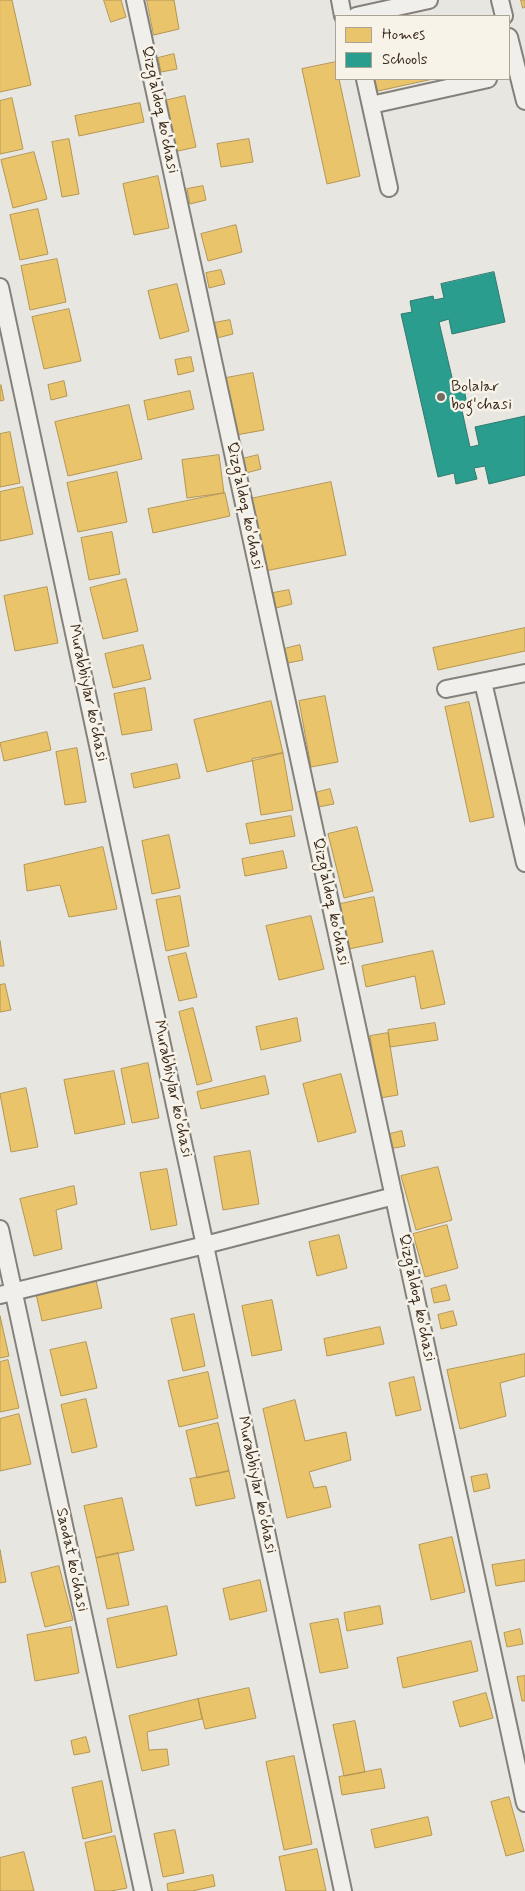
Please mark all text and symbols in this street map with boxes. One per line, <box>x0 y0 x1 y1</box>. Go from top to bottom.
legend <box>335 15 510 80</box>
text: Homes <box>382 25 425 45</box>
street label: Qizg'aldoq ko'chasi <box>136 45 182 175</box>
text: Schools <box>382 50 428 70</box>
place label: Bolalar bog'chasi <box>451 378 512 416</box>
marker: Bolalar bog'chasi <box>435 391 447 403</box>
street label: Qizg'aldoq ko'chasi <box>221 441 267 571</box>
street label: Murabbiylar ko'chasi <box>63 623 111 763</box>
street label: Qizg'aldoq ko'chasi <box>307 837 353 967</box>
street label: Murabbiylar ko'chasi <box>148 1019 196 1159</box>
street label: Qizg'aldoq ko'chasi <box>393 1233 439 1363</box>
street label: Murabbiylar ko'chasi <box>232 1415 280 1555</box>
street label: Saodat ko'chasi <box>51 1506 91 1614</box>

